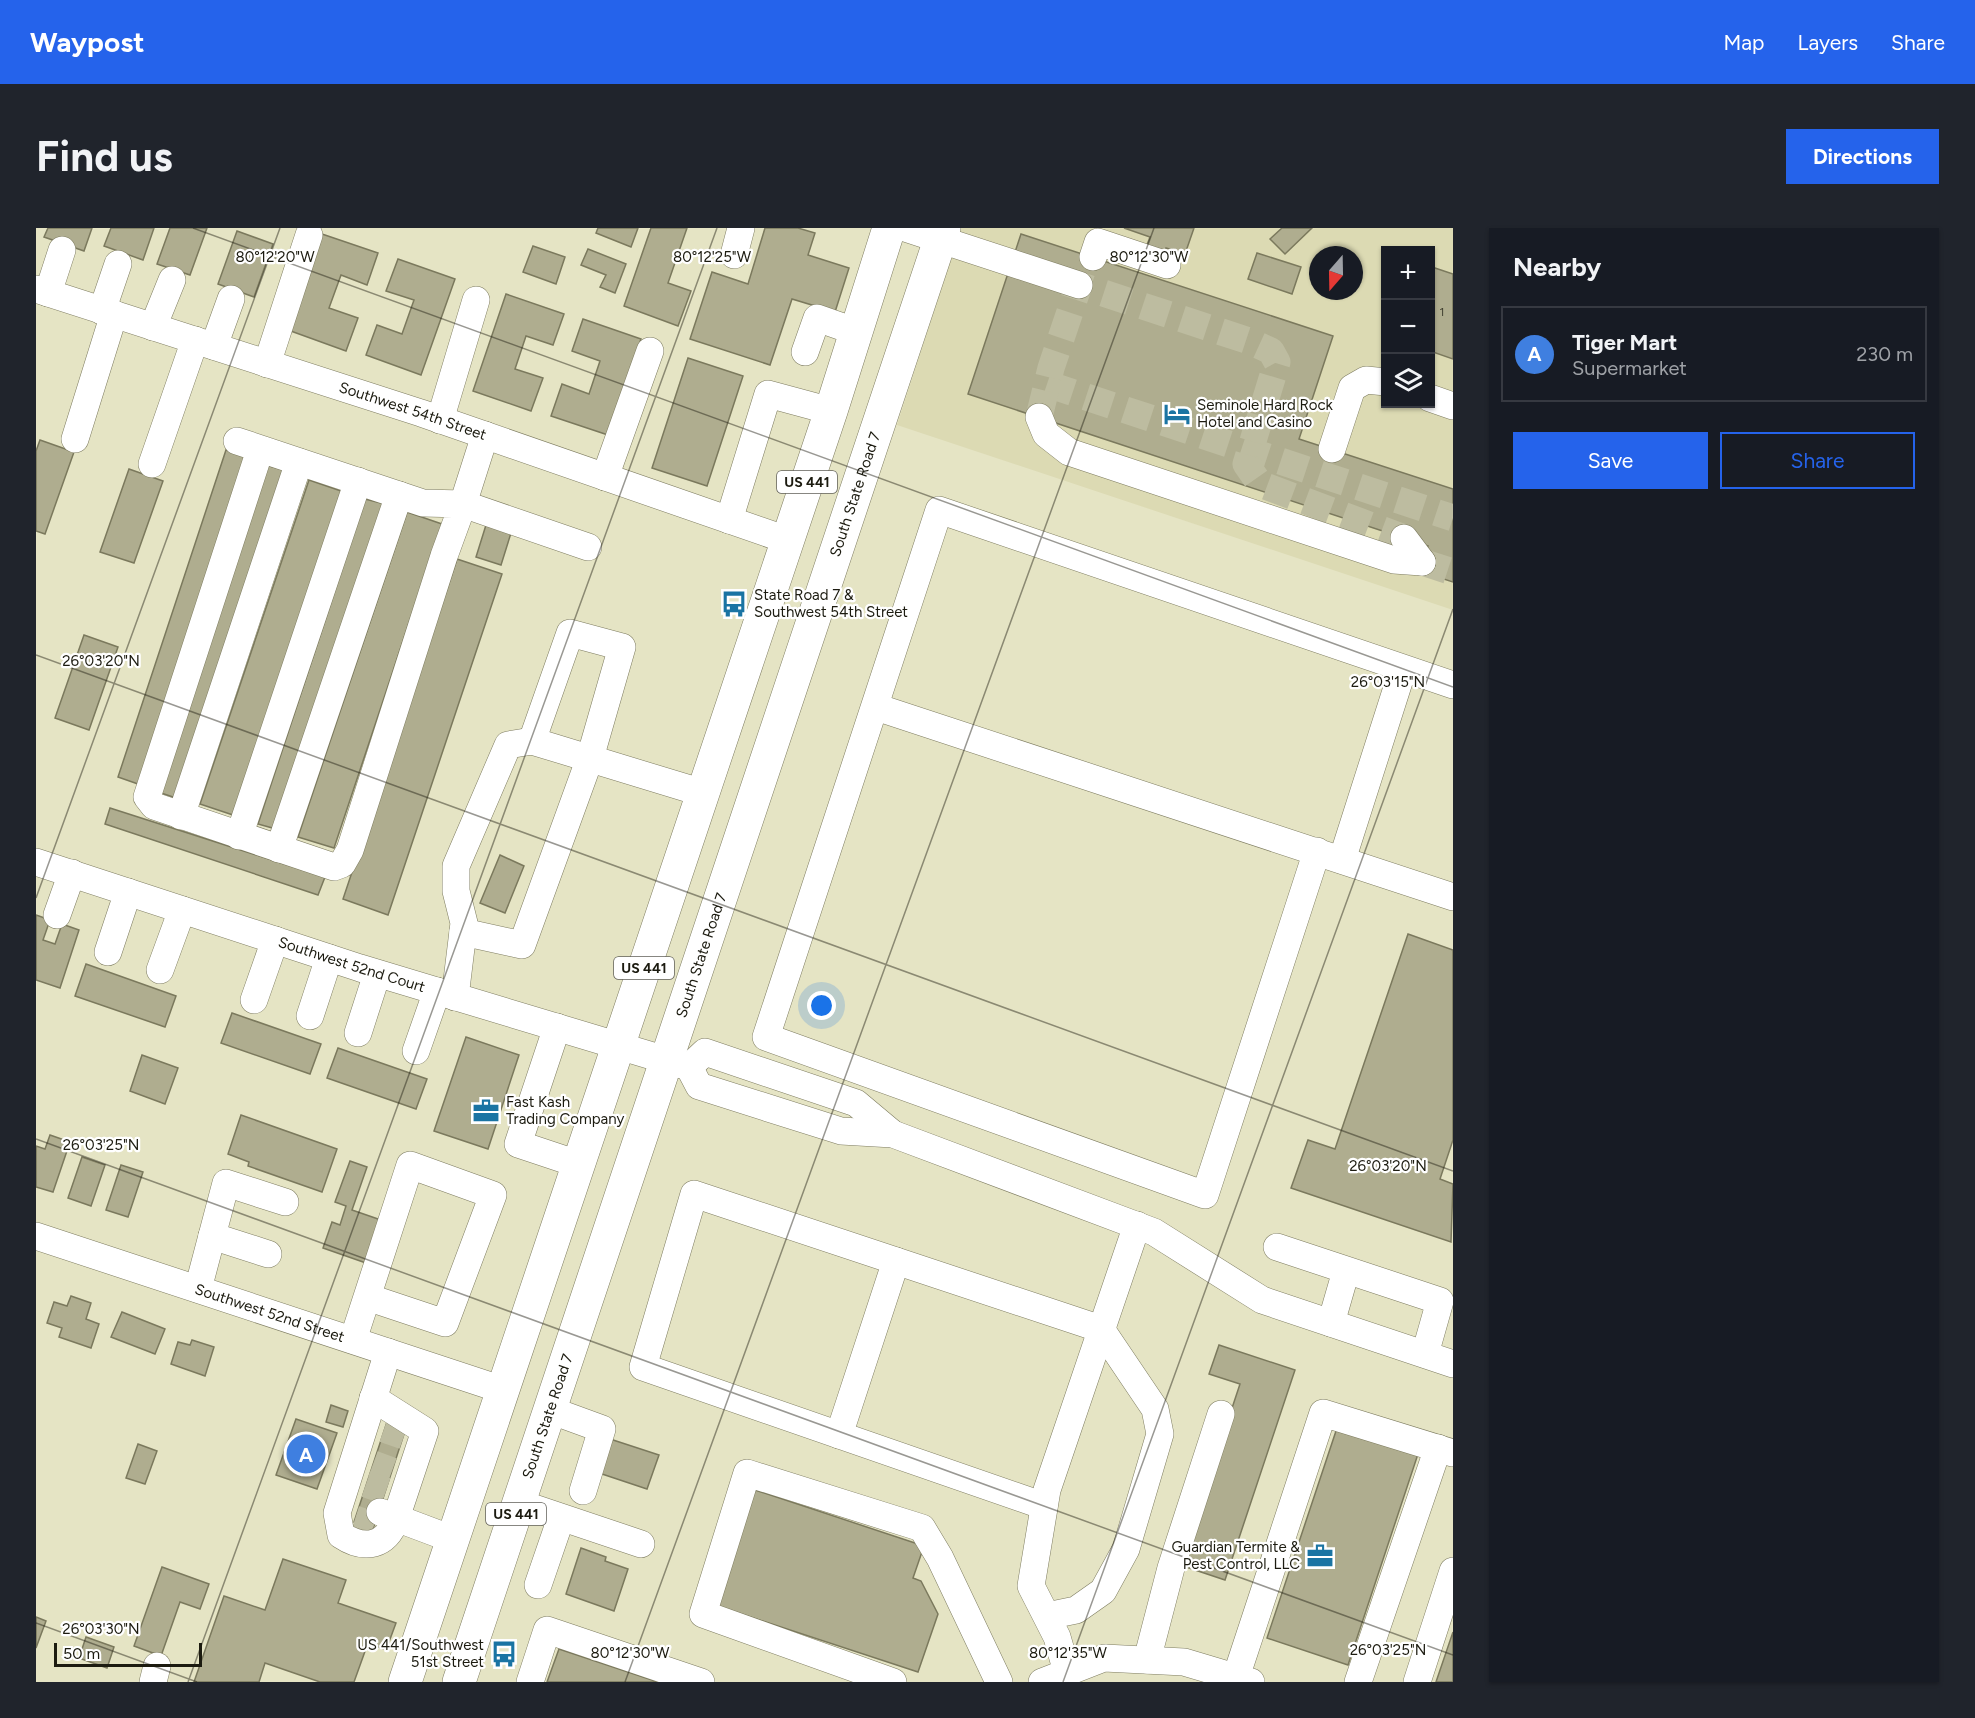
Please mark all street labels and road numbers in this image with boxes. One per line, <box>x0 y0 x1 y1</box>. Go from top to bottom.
street label: Southwest 54th Street <box>337 378 489 444</box>
street label: South State Road 7 <box>826 430 884 559</box>
road number: US 441 <box>777 471 837 493</box>
street label: South State Road 7 <box>672 891 731 1020</box>
street label: Southwest 52nd Court <box>276 933 428 996</box>
road number: US 441 <box>614 957 674 979</box>
street label: Southwest 52nd Street <box>193 1280 347 1346</box>
street label: South State Road 7 <box>518 1352 577 1481</box>
road number: US 441 <box>486 1503 546 1525</box>

